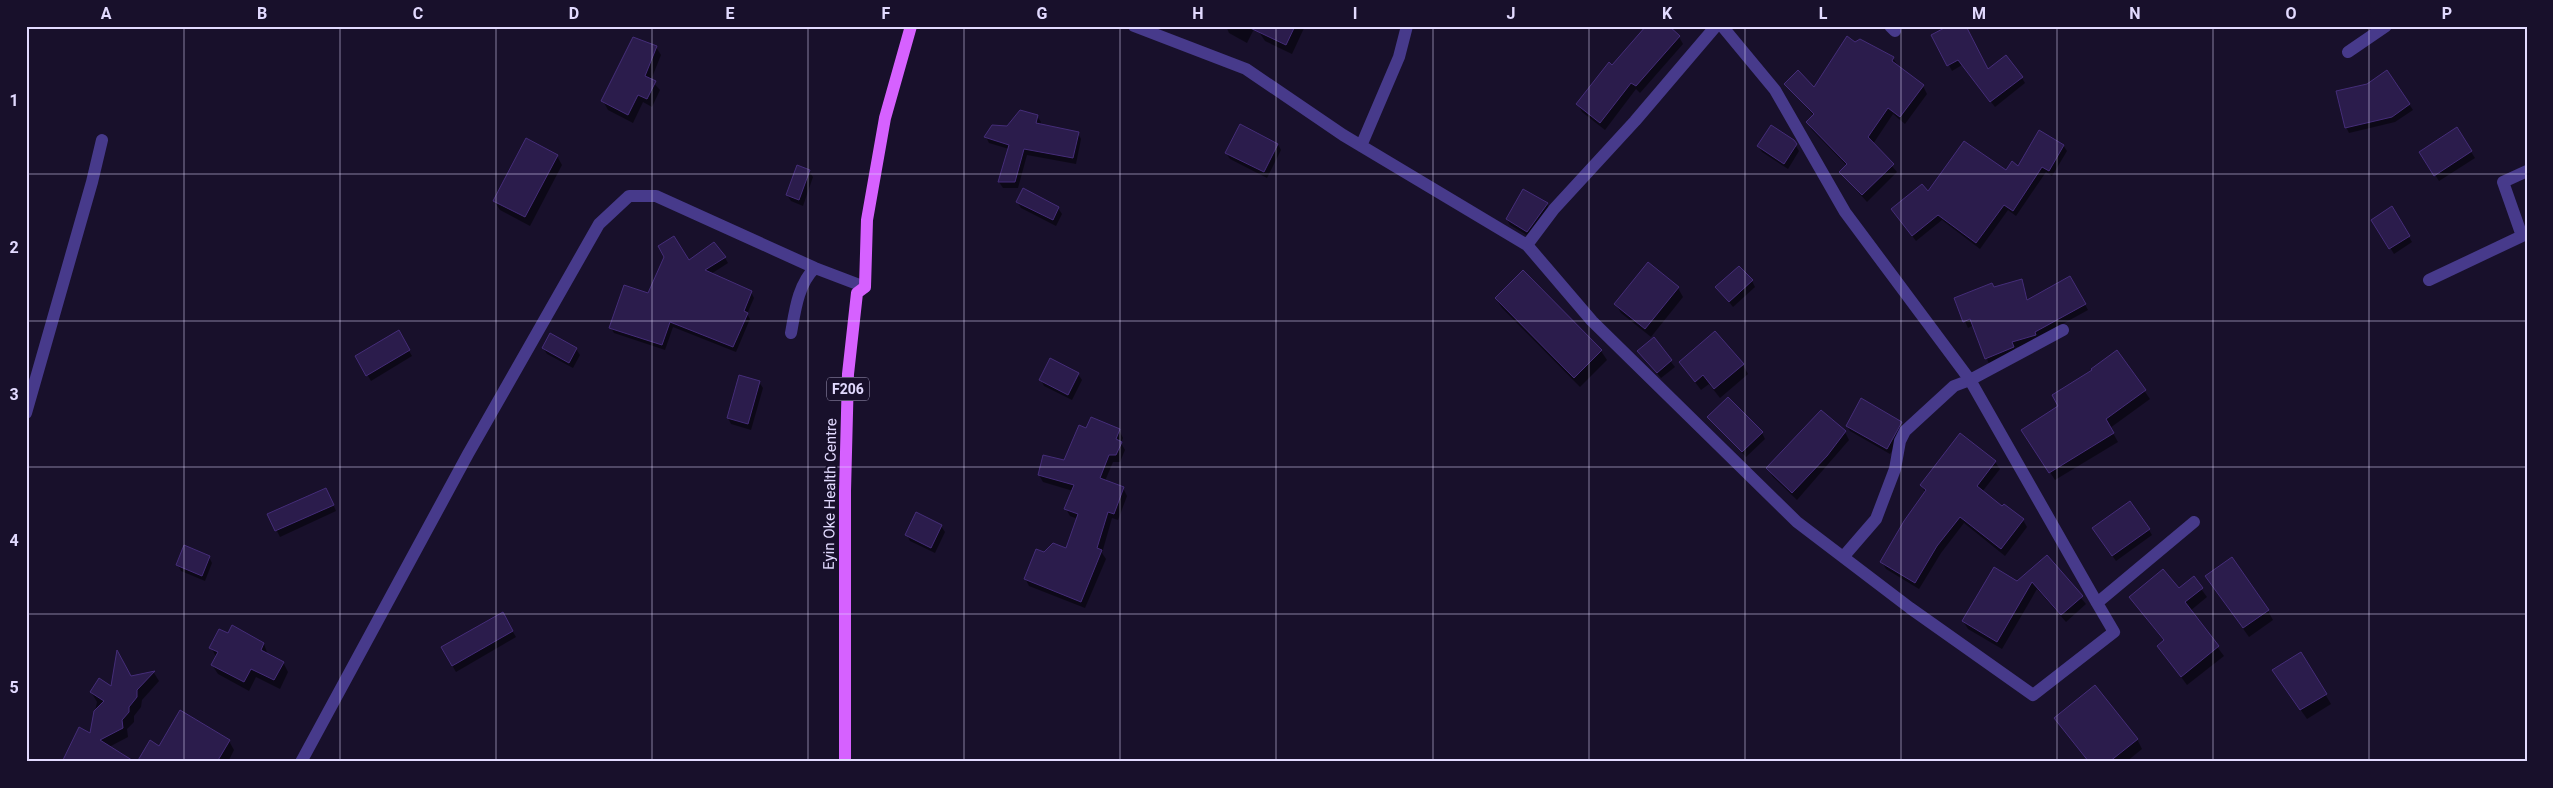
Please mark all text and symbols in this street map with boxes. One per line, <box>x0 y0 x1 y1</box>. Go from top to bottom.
text: A <box>101 4 112 23</box>
text: B <box>257 4 267 23</box>
text: C <box>413 4 423 23</box>
text: D <box>569 4 579 23</box>
text: E <box>726 4 735 23</box>
text: F <box>882 4 891 23</box>
text: G <box>1037 4 1048 23</box>
text: H <box>1192 4 1204 23</box>
text: I <box>1353 4 1357 23</box>
text: J <box>1507 4 1515 23</box>
text: K <box>1662 4 1673 23</box>
text: L <box>1819 4 1828 23</box>
text: M <box>1972 4 1986 23</box>
text: N <box>2129 4 2141 23</box>
text: O <box>2285 4 2297 23</box>
text: P <box>2442 4 2452 23</box>
text: 1 <box>9 91 19 110</box>
text: 2 <box>9 238 19 257</box>
road number: F206 <box>827 378 869 400</box>
text: 3 <box>9 385 19 404</box>
street label: Eyin Oke Health Centre <box>820 418 840 570</box>
text: 4 <box>9 531 19 550</box>
text: 5 <box>9 678 19 697</box>

